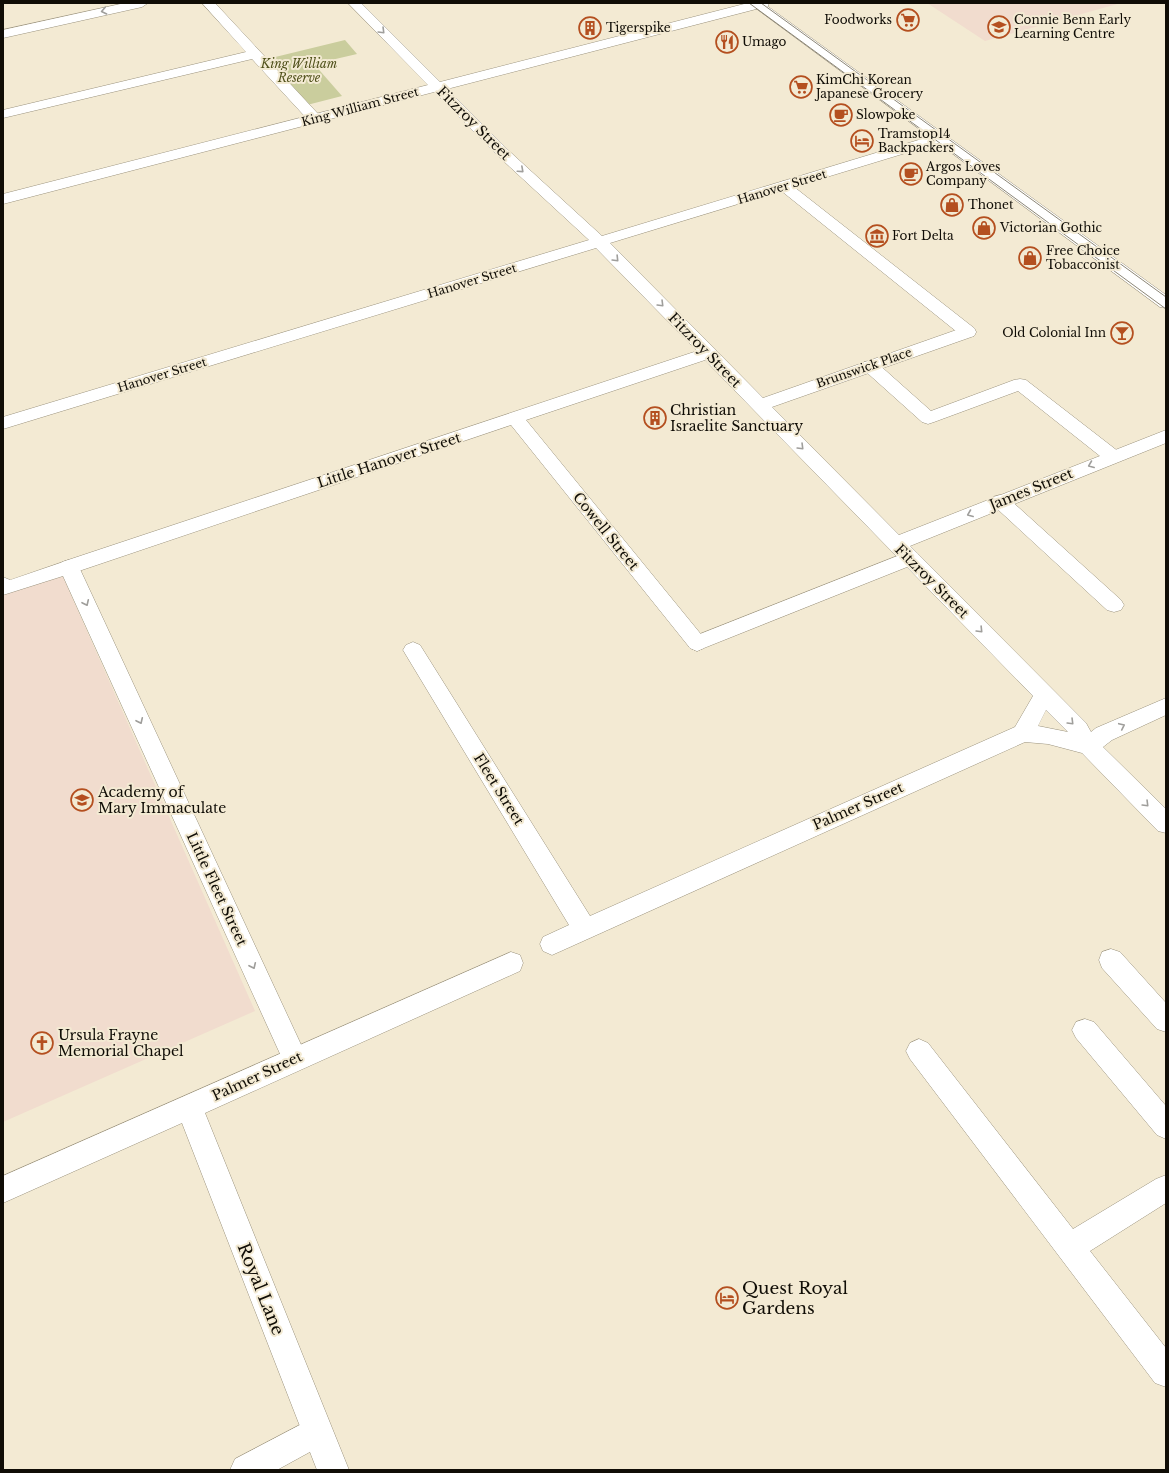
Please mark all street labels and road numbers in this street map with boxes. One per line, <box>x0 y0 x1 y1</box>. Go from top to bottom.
street label: Fitzroy Street <box>433 82 515 164</box>
street label: King William Street <box>300 84 421 129</box>
street label: Hanover Street <box>735 166 829 207</box>
street label: Hanover Street <box>425 260 519 301</box>
street label: Fitzroy Street <box>665 309 746 392</box>
street label: Brunswick Place <box>814 344 914 391</box>
street label: Hanover Street <box>115 354 209 395</box>
street label: Little Hanover Street <box>315 428 464 492</box>
street label: James Street <box>985 464 1076 515</box>
street label: Cowell Street <box>569 488 643 574</box>
street label: Fitzroy Street <box>891 540 973 622</box>
street label: Fleet Street <box>470 750 529 829</box>
street label: Palmer Street <box>810 778 907 834</box>
street label: Little Fleet Street <box>183 829 252 949</box>
street label: Palmer Street <box>209 1047 306 1105</box>
street label: Royal Lane <box>232 1240 289 1338</box>

